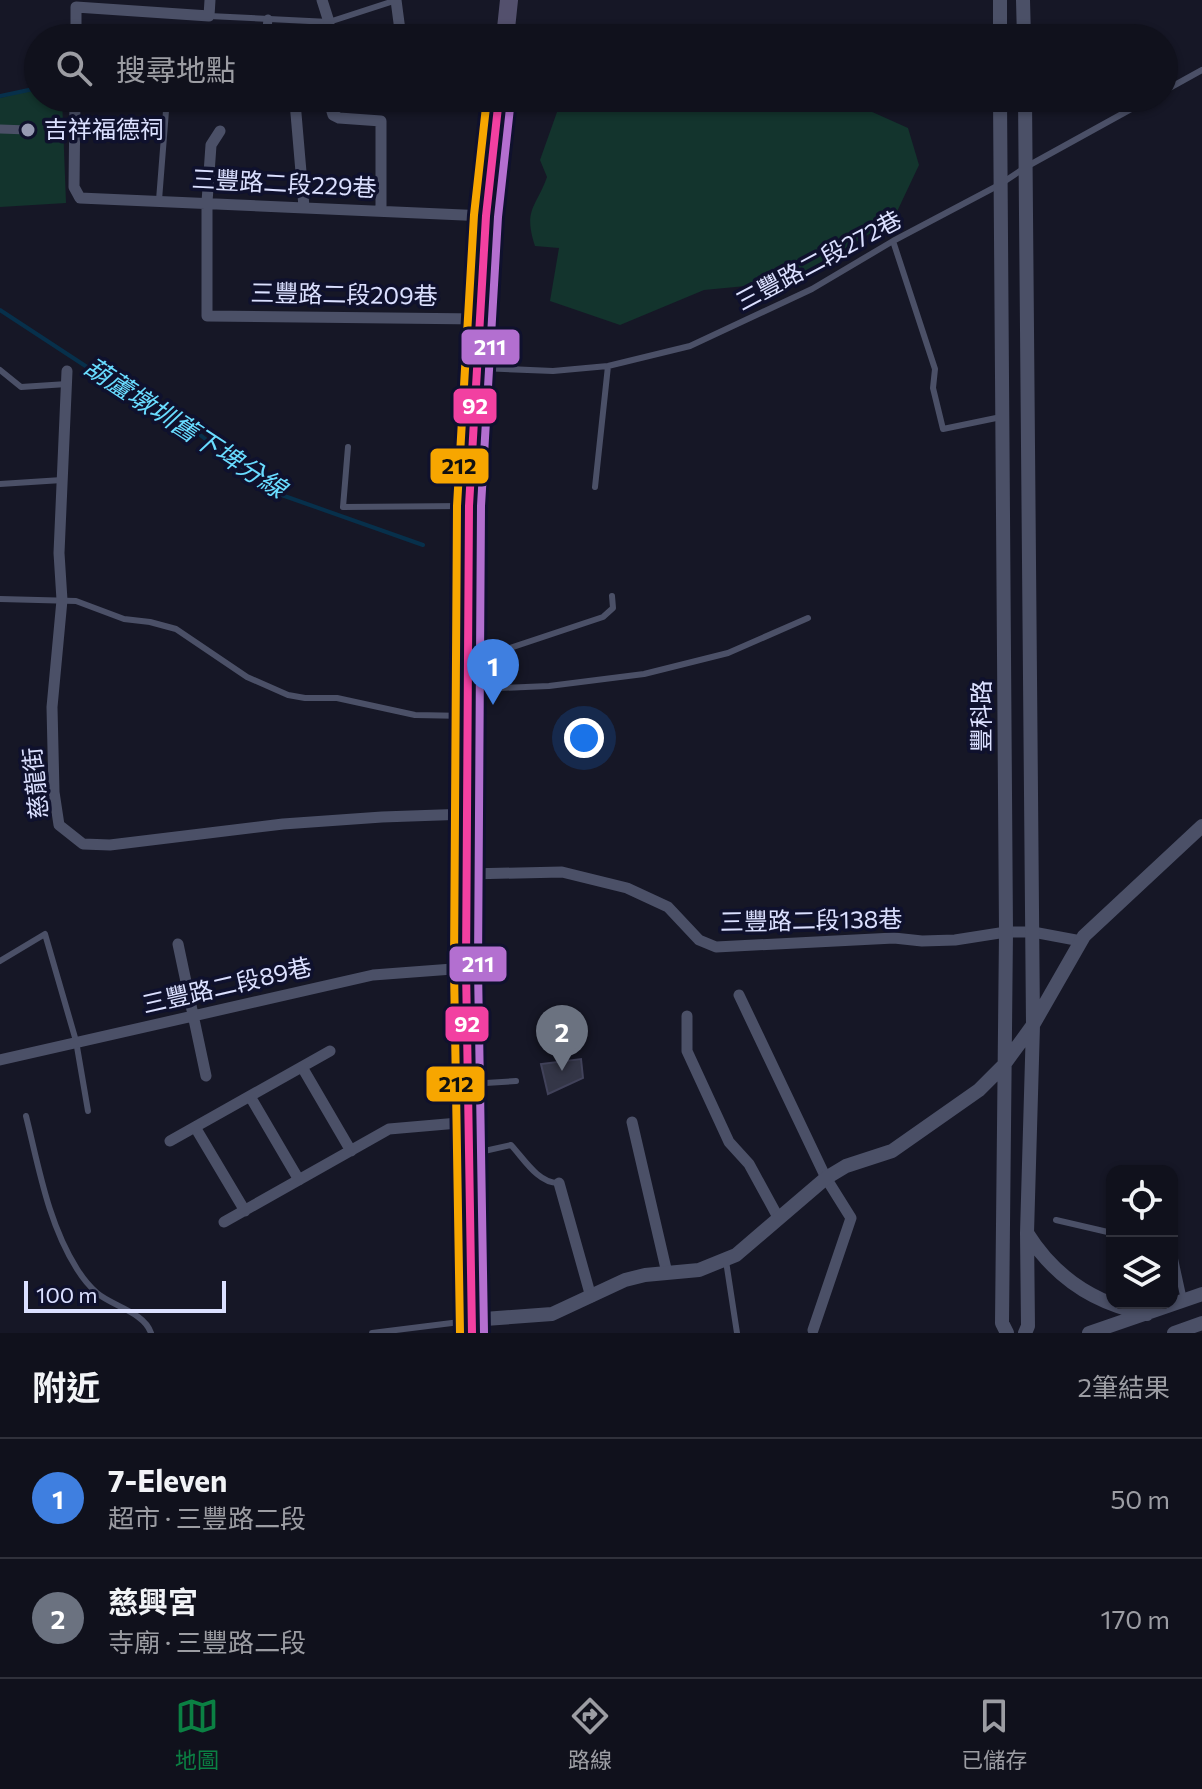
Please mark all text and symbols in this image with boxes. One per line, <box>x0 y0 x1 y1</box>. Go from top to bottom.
search box <box>24 24 1178 112</box>
icon: search <box>52 46 96 90</box>
text: 搜尋地點 <box>116 50 236 87</box>
place label: 吉祥福德祠 <box>44 114 164 143</box>
marker: 吉祥福德祠 <box>19 121 37 139</box>
street label: 三豐路二段229巷 <box>191 163 377 202</box>
street label: 三豐路二段272巷 <box>731 204 906 315</box>
street label: 三豐路二段209巷 <box>250 277 438 310</box>
line badge: 211 <box>460 328 521 366</box>
text: 211 <box>474 333 506 360</box>
water label: 葫蘆墩圳舊下埤分線 <box>79 350 295 505</box>
line badge: 92 <box>452 387 498 425</box>
text: 92 <box>462 392 488 419</box>
line badge: 212 <box>429 447 490 485</box>
text: 212 <box>442 452 477 479</box>
pin: 1 <box>467 639 519 705</box>
street label: 豐科路 <box>966 680 995 752</box>
your location <box>564 718 604 758</box>
street label: 慈龍街 <box>16 746 53 820</box>
street label: 三豐路二段138巷 <box>719 903 902 936</box>
line badge: 211 <box>448 945 508 983</box>
text: 211 <box>462 950 494 977</box>
street label: 三豐路二段89巷 <box>139 951 314 1018</box>
line badge: 92 <box>444 1005 490 1043</box>
pin: 2 <box>536 1005 588 1071</box>
text: 92 <box>454 1010 480 1037</box>
line badge: 212 <box>425 1065 486 1103</box>
text: 212 <box>439 1070 474 1097</box>
map controls <box>1106 1165 1178 1309</box>
button: locate <box>1106 1165 1178 1237</box>
button: layers <box>1106 1237 1178 1309</box>
scale bar <box>24 1277 226 1313</box>
text: 100 m <box>36 1281 98 1308</box>
text: 附近 <box>32 1365 100 1407</box>
text: 2筆結果 <box>1078 1371 1170 1402</box>
text: 7-Eleven <box>108 1461 227 1498</box>
text: 1 <box>52 1483 64 1514</box>
text: 50 m <box>1110 1483 1170 1514</box>
text: 超市 · 三豐路二段 <box>108 1502 306 1533</box>
text: 慈興宮 <box>108 1582 198 1619</box>
text: 2 <box>51 1603 65 1634</box>
text: 170 m <box>1101 1603 1170 1634</box>
text: 寺廟 · 三豐路二段 <box>108 1626 306 1657</box>
tab: 地圖 <box>175 1694 219 1774</box>
tab: 路線 <box>568 1694 612 1774</box>
tab: 已儲存 <box>961 1694 1027 1774</box>

